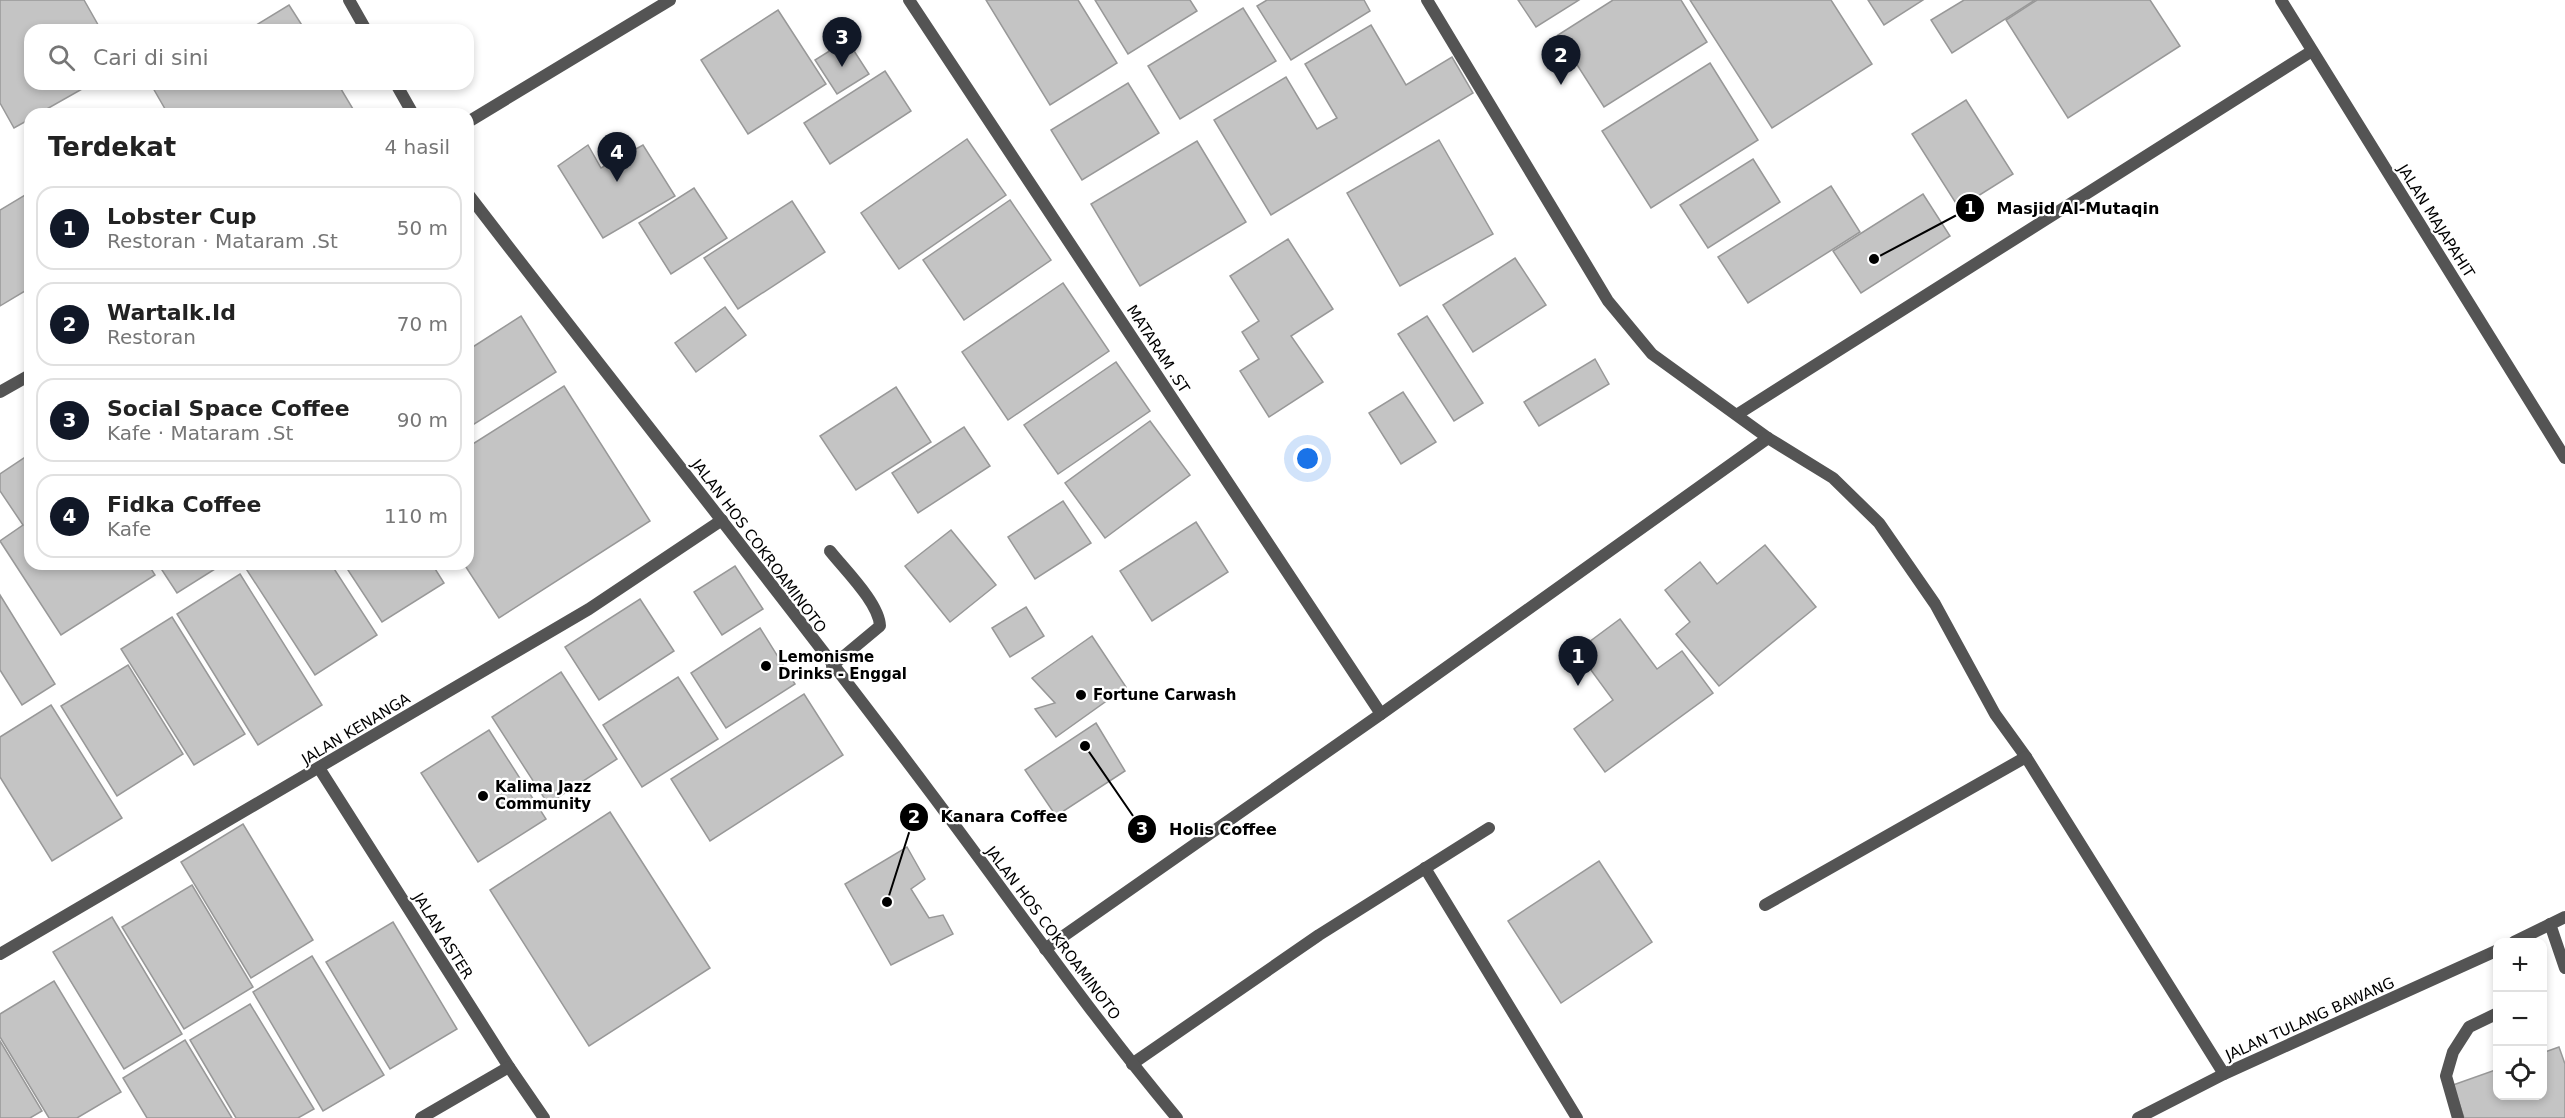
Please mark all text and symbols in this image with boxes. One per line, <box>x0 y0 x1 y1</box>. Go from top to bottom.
pin: 3 <box>822 17 862 67</box>
search box <box>24 24 474 90</box>
pin: 2 <box>1542 36 1580 85</box>
icon: search <box>45 41 78 74</box>
text: Cari di sini <box>93 45 209 70</box>
text: Terdekat <box>48 132 176 162</box>
pin: 4 <box>598 132 636 182</box>
text: 4 hasil <box>384 135 450 159</box>
street label: JALAN MAJAPAHIT <box>2393 160 2479 282</box>
callout: Masjid Al-Mutaqin <box>1955 191 2172 225</box>
text: 1 <box>1964 197 1976 218</box>
text: Masjid Al-Mutaqin <box>1997 199 2159 218</box>
text: Lobster Cup <box>107 204 256 229</box>
text: 1 <box>63 216 76 240</box>
text: 50 m <box>397 216 448 240</box>
text: Restoran · Mataram .St <box>107 229 338 253</box>
text: Wartalk.Id <box>107 300 236 325</box>
street label: MATARAM .ST <box>1123 302 1194 397</box>
text: 2 <box>63 312 76 336</box>
text: 70 m <box>397 312 448 336</box>
text: Restoran <box>107 325 196 349</box>
text: Social Space Coffee <box>107 396 350 421</box>
text: 3 <box>63 408 76 432</box>
text: 90 m <box>397 408 448 432</box>
text: Kafe · Mataram .St <box>107 421 293 445</box>
your location <box>1293 444 1322 473</box>
street label: JALAN HOS COKROAMINOTO <box>687 455 830 636</box>
text: Fidka Coffee <box>107 492 261 517</box>
text: 4 <box>63 504 76 528</box>
text: 110 m <box>384 504 448 528</box>
text: Kafe <box>107 517 151 541</box>
pin: 1 <box>1558 636 1598 686</box>
place label: Lemonisme Drinks - Enggal <box>778 648 907 683</box>
marker: Lemonisme Drinks - Enggal <box>759 659 773 673</box>
place label: Fortune Carwash <box>1093 686 1236 704</box>
marker: Fortune Carwash <box>1074 688 1088 702</box>
street label: JALAN KENANGA <box>298 689 414 769</box>
place label: Kalima Jazz Community <box>495 778 591 813</box>
marker: Kalima Jazz Community <box>476 789 490 803</box>
callout: Kanara Coffee <box>899 800 1080 834</box>
text: 2 <box>908 806 920 827</box>
text: Kanara Coffee <box>940 807 1068 826</box>
callout: Holis Coffee <box>1127 812 1289 846</box>
text: 3 <box>1136 818 1148 839</box>
text: Holis Coffee <box>1169 820 1277 839</box>
street label: JALAN HOS COKROAMINOTO <box>981 842 1124 1023</box>
street label: JALAN ASTER <box>409 889 477 982</box>
map controls <box>2493 938 2547 1100</box>
button: + <box>2493 938 2547 992</box>
street label: JALAN TULANG BAWANG <box>2222 974 2397 1065</box>
button: − <box>2493 992 2547 1046</box>
button: locate <box>2493 1046 2547 1100</box>

